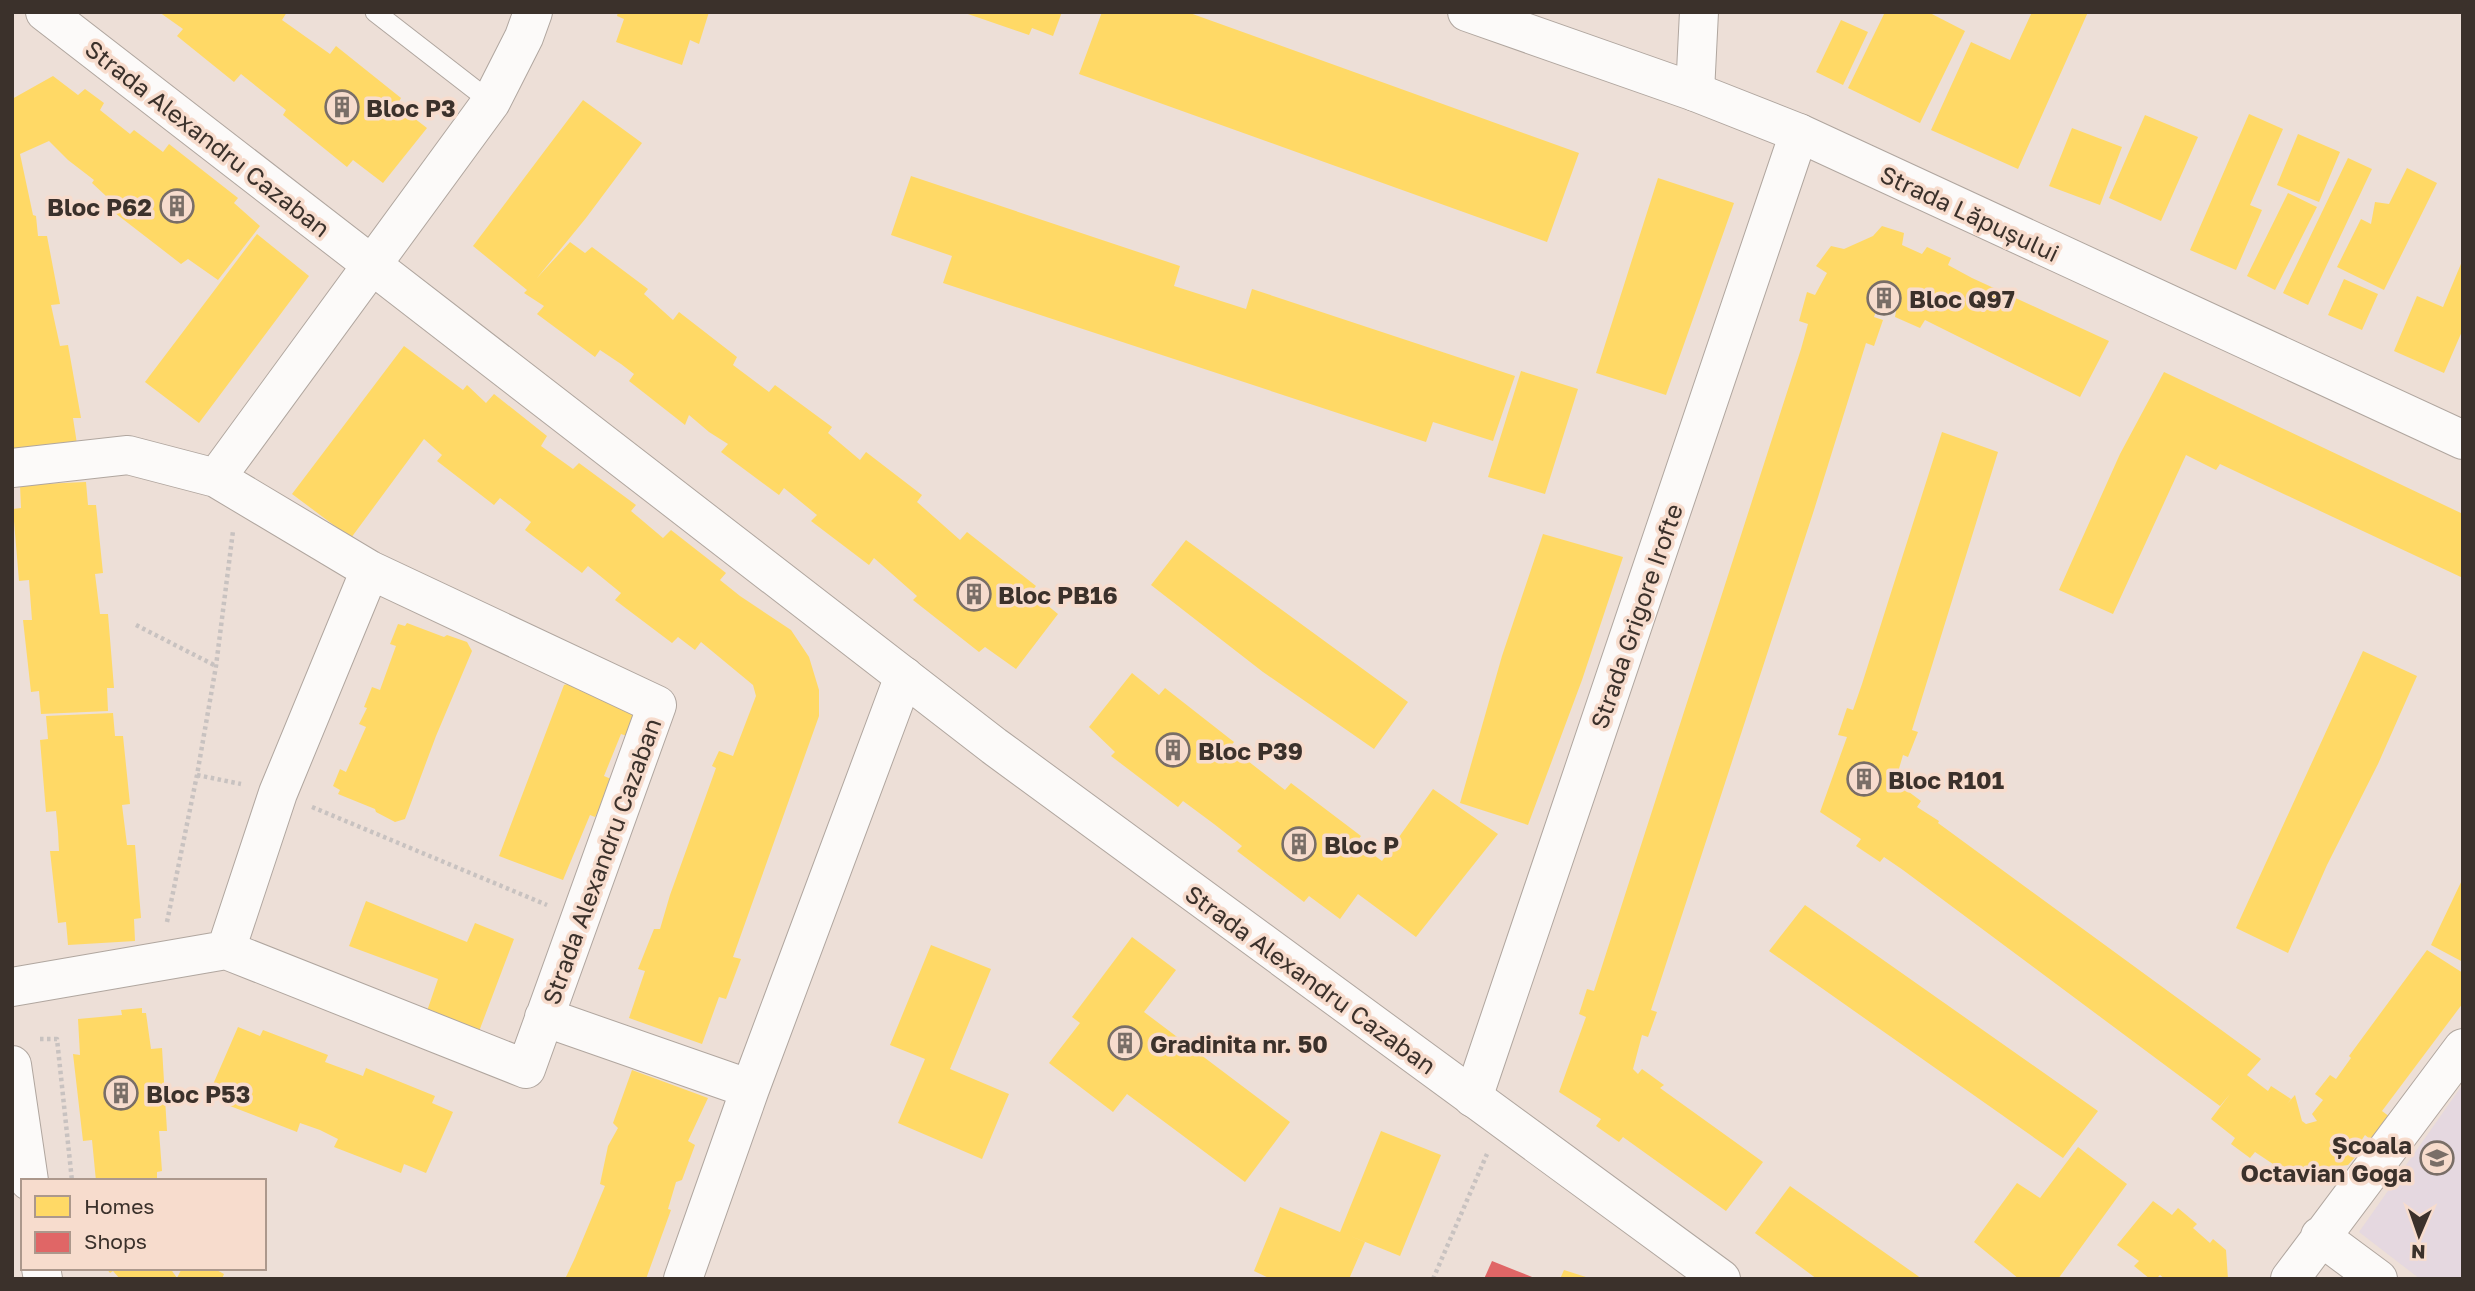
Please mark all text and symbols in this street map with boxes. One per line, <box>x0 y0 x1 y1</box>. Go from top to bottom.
street label: Strada Alexandru Cazaban <box>80 33 336 243</box>
building icon: Bloc P3 <box>323 88 361 126</box>
place label: Bloc P3 <box>366 93 456 122</box>
street label: Strada Lăpușului <box>1875 159 2064 268</box>
building icon: Bloc P62 <box>158 187 196 225</box>
place label: Bloc P62 <box>47 192 152 221</box>
building icon: Bloc Q97 <box>1865 279 1903 317</box>
place label: Bloc Q97 <box>1909 284 2015 313</box>
street label: Strada Grigore Irofte <box>1584 500 1688 732</box>
building icon: Bloc PB16 <box>955 575 993 613</box>
place label: Bloc PB16 <box>998 580 1118 609</box>
street label: Strada Alexandru Cazaban <box>536 714 666 1008</box>
building icon: Bloc P39 <box>1154 731 1192 769</box>
place label: Bloc P39 <box>1198 736 1303 765</box>
building icon: Bloc R101 <box>1845 760 1883 798</box>
place label: Bloc R101 <box>1888 765 2004 794</box>
building icon: Bloc P <box>1280 825 1318 863</box>
place label: Bloc P <box>1324 830 1399 859</box>
street label: Strada Alexandru Cazaban <box>1180 878 1442 1080</box>
building icon: Gradinita nr. 50 <box>1106 1024 1144 1062</box>
place label: Gradinita nr. 50 <box>1150 1029 1328 1058</box>
building icon: Bloc P53 <box>102 1074 140 1112</box>
place label: Bloc P53 <box>146 1079 250 1108</box>
place label: Școala Octavian Goga <box>2240 1130 2412 1187</box>
school or university icon: Școala Octavian Goga <box>2418 1139 2456 1177</box>
legend <box>21 1179 266 1270</box>
text: Homes <box>84 1193 154 1219</box>
north arrow <box>2384 1200 2454 1270</box>
text: Shops <box>84 1228 147 1254</box>
text: N <box>2411 1241 2426 1264</box>

